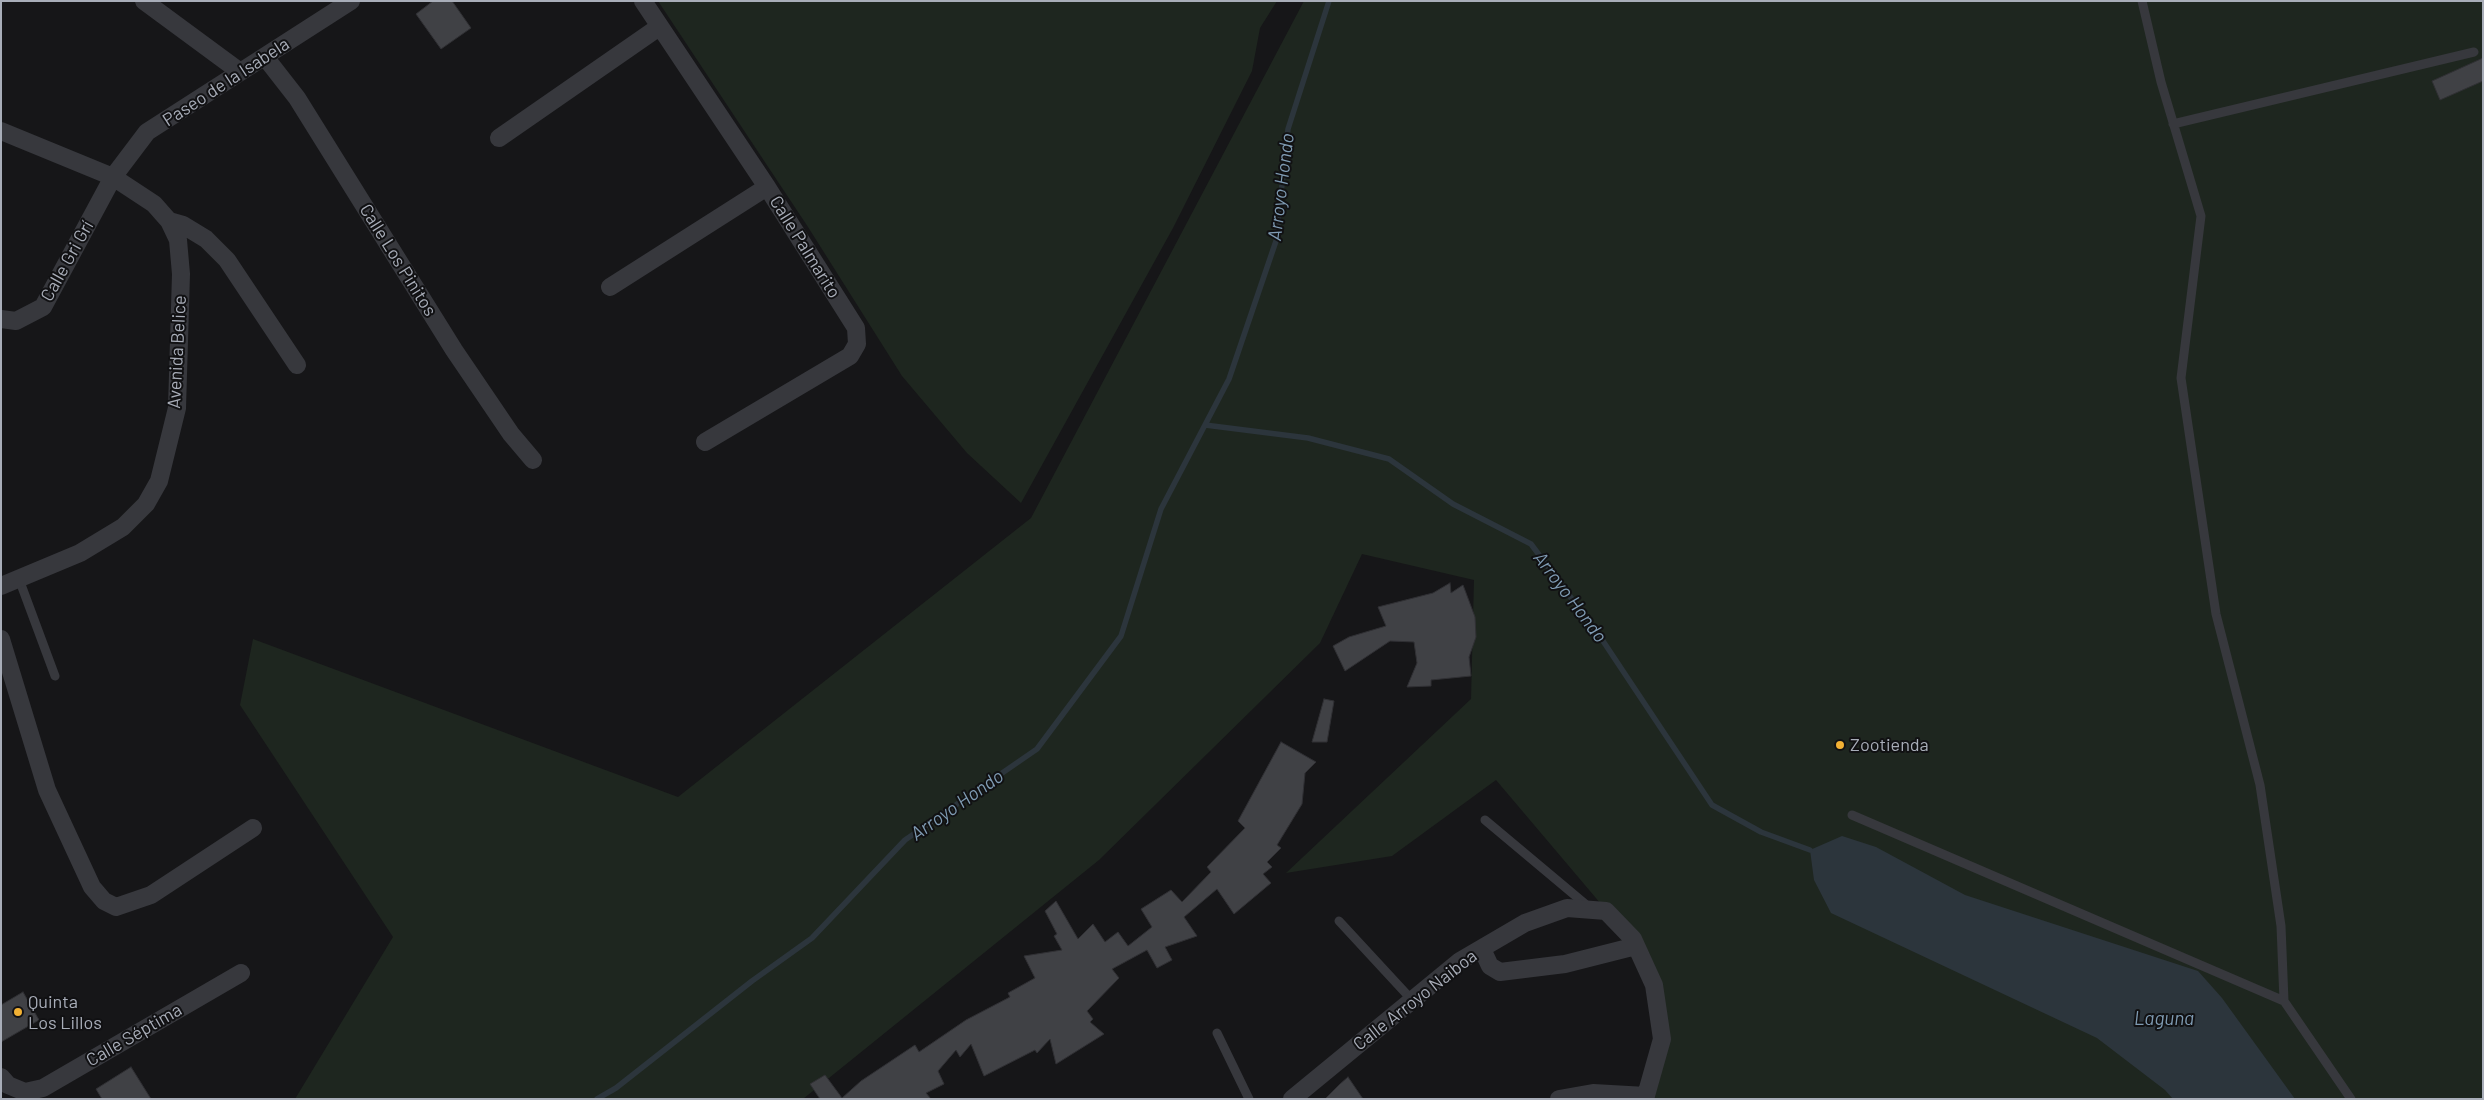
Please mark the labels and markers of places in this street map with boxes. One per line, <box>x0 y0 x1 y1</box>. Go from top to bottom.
place label: Zootienda <box>1850 734 1929 756</box>
marker: Zootienda <box>1834 739 1846 751</box>
place label: Quinta Los Lillos <box>28 991 102 1034</box>
marker: Quinta Los Lillos <box>12 1006 24 1018</box>

